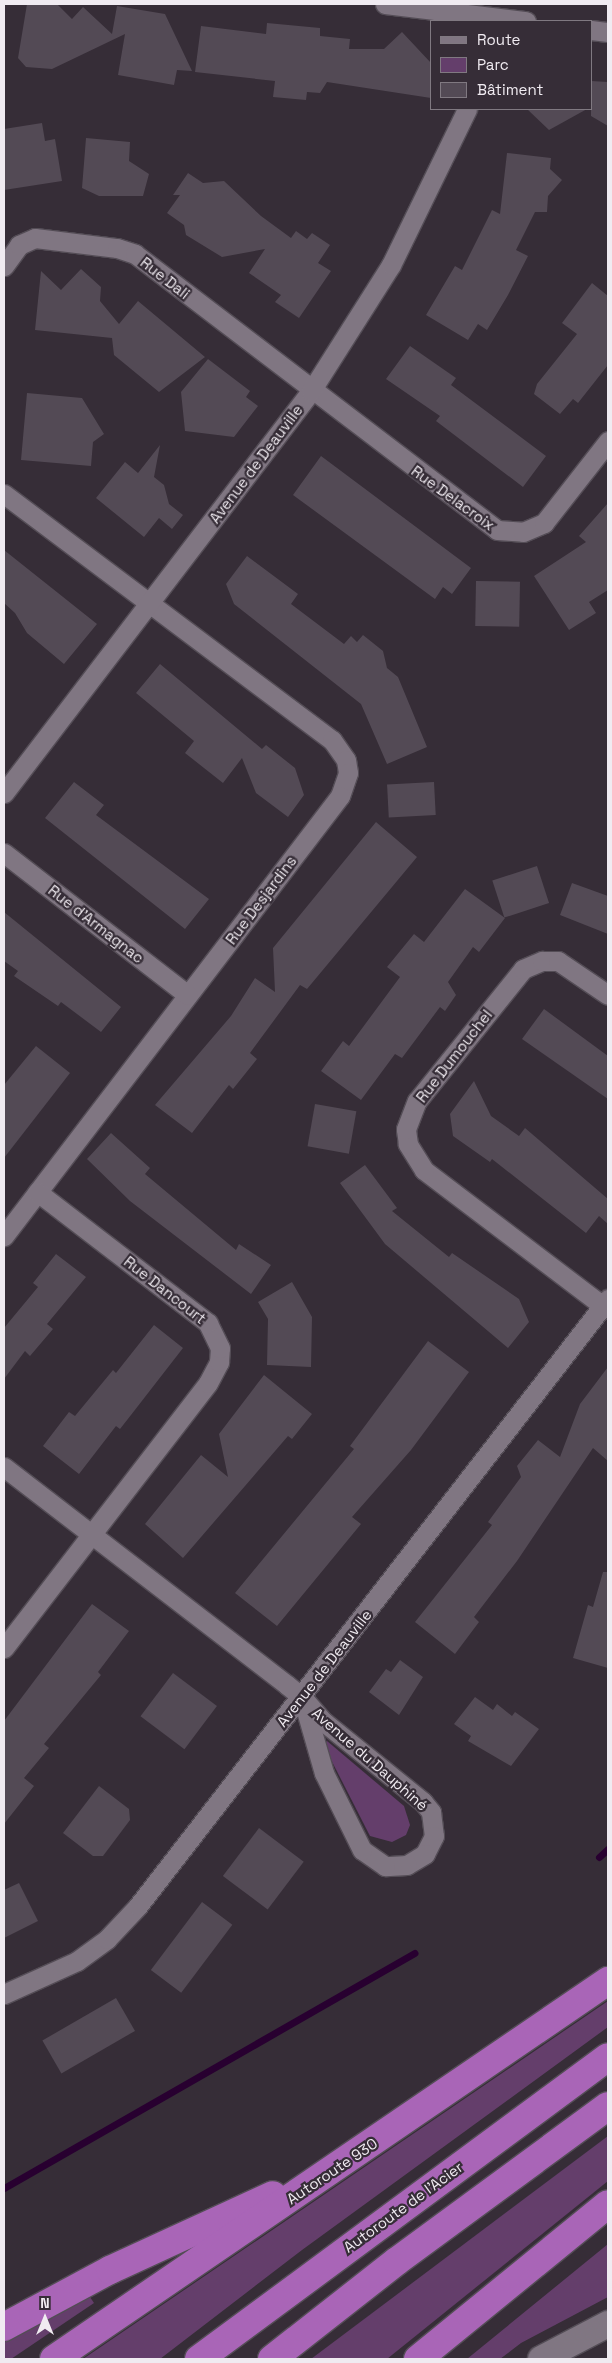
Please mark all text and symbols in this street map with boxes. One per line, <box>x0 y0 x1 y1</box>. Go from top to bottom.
legend <box>430 20 592 110</box>
text: Route <box>477 30 520 49</box>
text: Parc <box>477 55 509 74</box>
text: Bâtiment <box>477 80 543 99</box>
street label: Rue Dali <box>137 253 193 303</box>
street label: Avenue de Deauville <box>206 401 306 527</box>
street label: Rue Delacroix <box>408 462 498 534</box>
street label: Rue Desjardins <box>222 852 300 948</box>
street label: Rue d'Armagnac <box>45 881 147 967</box>
street label: Rue Dumouchel <box>412 1006 496 1106</box>
street label: Rue Dancourt <box>120 1252 210 1328</box>
street label: Avenue de Deauville <box>273 1606 375 1730</box>
street label: Avenue du Dauphiné <box>308 1704 432 1814</box>
street label: Autoroute 930 <box>283 2134 381 2208</box>
street label: Autoroute de l'Acier <box>340 2158 466 2256</box>
north arrow <box>20 2293 70 2343</box>
text: N <box>40 2294 50 2312</box>

